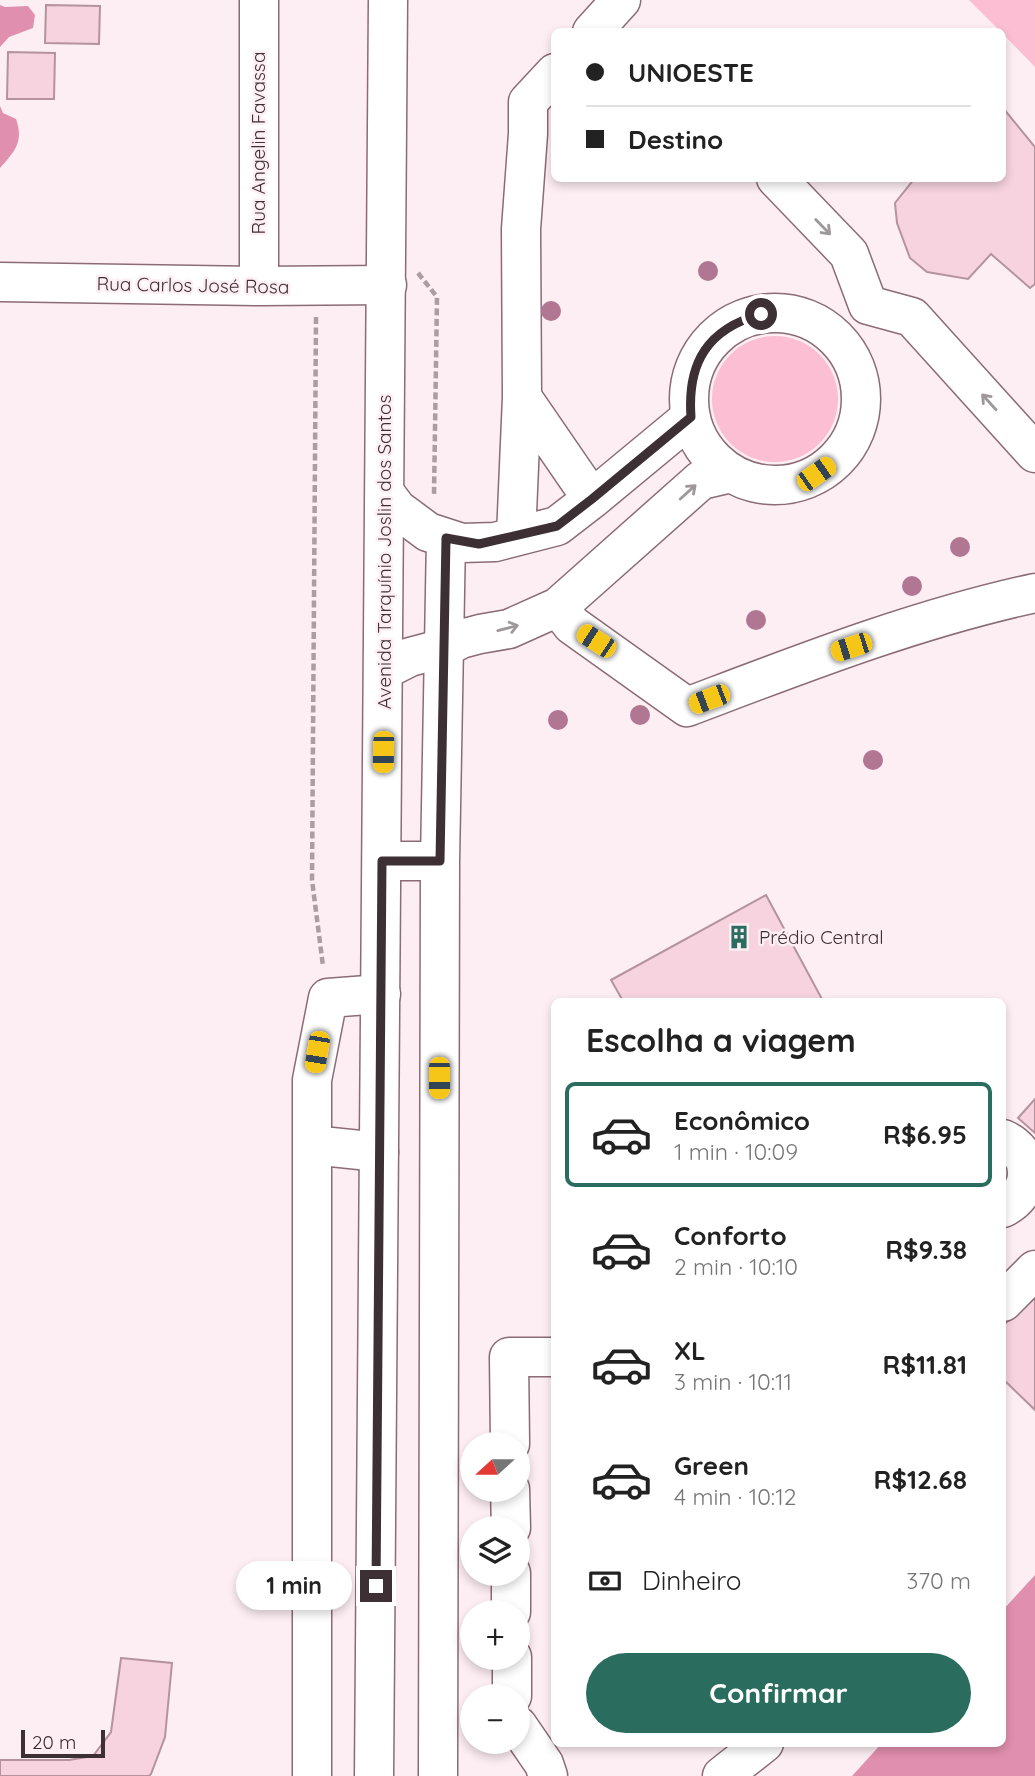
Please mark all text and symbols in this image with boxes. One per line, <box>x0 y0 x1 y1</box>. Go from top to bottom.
street label: Rua Angelin Favassa <box>246 52 270 234</box>
text: UNIOESTE <box>628 56 754 89</box>
text: Destino <box>628 123 723 156</box>
one-way arrow <box>815 219 832 236</box>
street label: Rua Carlos José Rosa <box>96 271 290 299</box>
route start <box>745 298 777 330</box>
one-way arrow <box>981 393 997 411</box>
street label: Avenida Tarquínio Joslin dos Santos <box>372 395 396 709</box>
car <box>793 453 840 495</box>
one-way arrow <box>679 484 697 500</box>
one-way arrow <box>497 620 519 633</box>
car <box>573 621 620 661</box>
car <box>828 631 875 663</box>
car <box>686 682 733 716</box>
car <box>373 731 394 773</box>
building icon: Prédio Central <box>725 923 753 951</box>
place label: Prédio Central <box>759 925 884 949</box>
text: Escolha a viagem <box>586 1020 856 1060</box>
car <box>304 1029 331 1075</box>
car <box>429 1057 450 1099</box>
icon: car <box>590 1103 653 1166</box>
text: Econômico <box>674 1104 810 1137</box>
text: R$6.95 <box>883 1118 967 1151</box>
text: 1 min · 10:09 <box>674 1137 798 1166</box>
icon: car <box>590 1218 653 1281</box>
text: Conforto <box>674 1219 787 1252</box>
text: R$9.38 <box>885 1233 967 1266</box>
text: 2 min · 10:10 <box>674 1252 798 1281</box>
icon: car <box>590 1333 653 1396</box>
text: XL <box>674 1334 706 1367</box>
text: R$11.81 <box>883 1348 967 1381</box>
text: 3 min · 10:11 <box>674 1367 792 1396</box>
north arrow <box>460 1432 530 1502</box>
map controls <box>460 1432 530 1754</box>
icon: car <box>590 1448 653 1511</box>
text: Green <box>674 1449 749 1482</box>
text: R$12.68 <box>874 1463 967 1496</box>
text: 4 min · 10:12 <box>674 1482 796 1511</box>
button: layers <box>460 1516 530 1586</box>
callout: 1 min <box>236 1562 352 1610</box>
icon: cash <box>586 1562 624 1600</box>
text: Dinheiro <box>642 1564 741 1597</box>
text: 370 m <box>906 1566 971 1595</box>
route end <box>360 1570 392 1602</box>
text: 1 min <box>266 1571 322 1600</box>
button: + <box>460 1600 530 1670</box>
button: Confirmar <box>586 1653 971 1733</box>
button: − <box>460 1684 530 1754</box>
scale bar <box>21 1727 105 1759</box>
text: 20 m <box>32 1730 76 1754</box>

